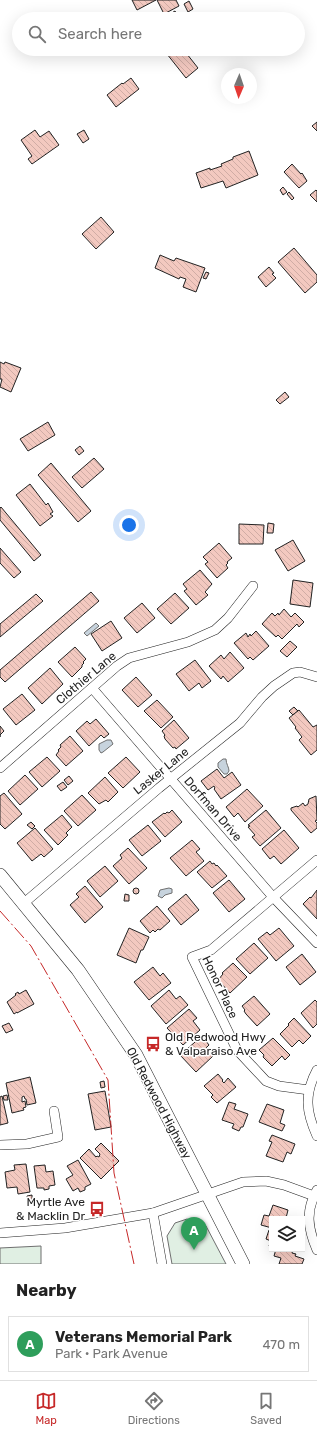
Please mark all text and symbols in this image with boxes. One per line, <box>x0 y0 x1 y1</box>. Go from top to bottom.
search box <box>12 12 305 56</box>
icon: search <box>26 23 48 45</box>
text: Search here <box>58 25 142 43</box>
north arrow <box>221 68 257 104</box>
your location <box>119 515 139 535</box>
street label: Clothier Lane <box>53 649 119 707</box>
street label: Lasker Lane <box>131 744 192 797</box>
street label: Dorfman Drive <box>181 774 245 844</box>
street label: Honor Place <box>199 953 241 1021</box>
place label: Old Redwood Hwy & Valparaiso Ave <box>165 1030 266 1058</box>
bus stop icon: Old Redwood Hwy & Valparaiso Ave <box>144 1035 162 1053</box>
street label: Old Redwood Highway <box>124 1045 195 1162</box>
place label: Myrtle Ave & Macklin Dr <box>16 1195 85 1223</box>
bus stop icon: Myrtle Ave & Macklin Dr <box>88 1200 106 1218</box>
map controls <box>269 1216 305 1252</box>
button: layers <box>269 1216 305 1252</box>
pin: A <box>181 1217 207 1250</box>
text: Nearby <box>16 1280 77 1300</box>
text: Veterans Memorial Park <box>55 1328 232 1346</box>
text: A <box>25 1337 35 1352</box>
text: 470 m <box>262 1337 300 1352</box>
text: Park · Park Avenue <box>55 1346 168 1361</box>
tab: Map <box>35 1390 57 1427</box>
tab: Directions <box>128 1390 180 1427</box>
tab: Saved <box>250 1390 282 1427</box>

